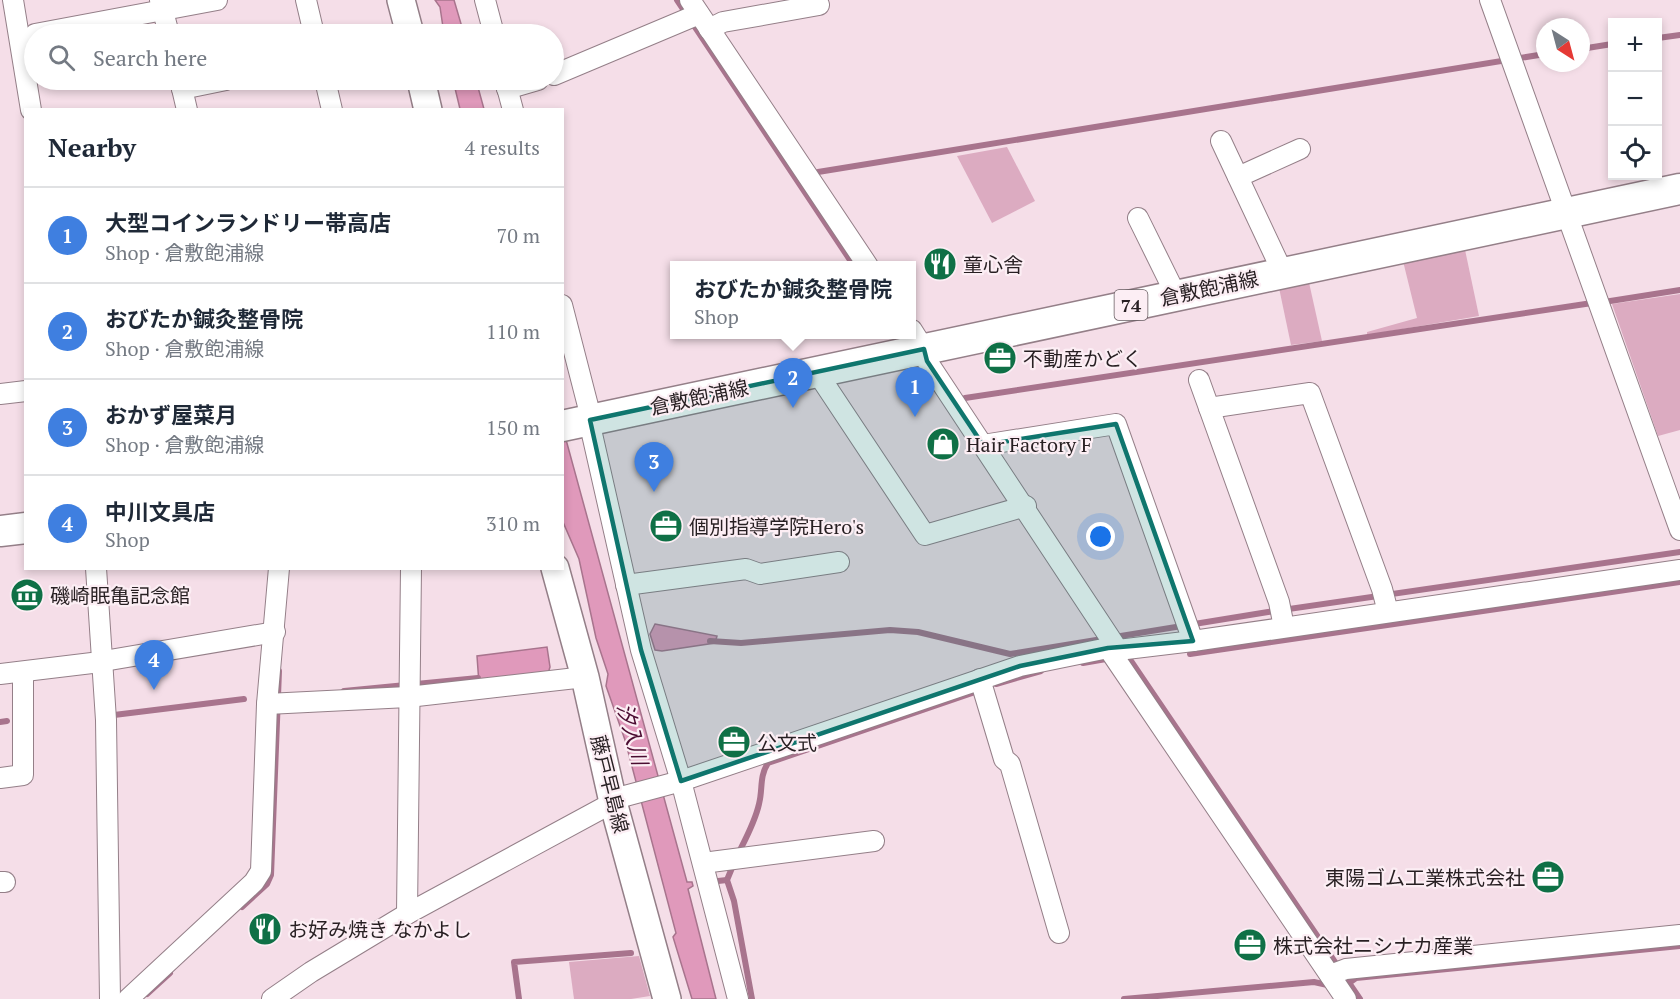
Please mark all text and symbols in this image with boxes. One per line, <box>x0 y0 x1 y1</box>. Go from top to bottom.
north arrow <box>1536 18 1590 72</box>
map controls <box>1608 18 1662 180</box>
button: + <box>1608 18 1662 72</box>
search box <box>24 24 564 90</box>
icon: search <box>45 41 78 74</box>
text: Search here <box>93 43 207 72</box>
button: − <box>1608 72 1662 126</box>
button: locate <box>1608 126 1662 180</box>
text: Nearby <box>48 130 136 164</box>
text: 4 results <box>465 134 540 161</box>
text: 大型コインランドリー帯高店 <box>105 208 391 237</box>
text: 1 <box>62 222 73 249</box>
text: 70 m <box>497 222 540 249</box>
text: Shop · 倉敷飽浦線 <box>105 239 264 266</box>
restaurant icon: 童心舎 <box>922 246 958 282</box>
place label: 童心舎 <box>963 251 1023 278</box>
popup <box>670 261 916 339</box>
street label: 倉敷飽浦線 <box>1157 264 1261 312</box>
text: おびたか鍼灸整骨院 <box>694 274 892 303</box>
road number: 74 <box>1114 290 1148 320</box>
text: Shop <box>694 303 739 330</box>
text: おびたか鍼灸整骨院 <box>105 304 303 333</box>
text: 2 <box>62 318 73 345</box>
text: 110 m <box>486 318 540 345</box>
text: Shop · 倉敷飽浦線 <box>105 335 264 362</box>
office icon: 不動産かどく <box>982 340 1018 376</box>
place label: 不動産かどく <box>1023 345 1142 372</box>
pin: 2 <box>774 358 812 408</box>
pin: 1 <box>896 368 934 417</box>
street label: 倉敷飽浦線 <box>647 373 751 421</box>
text: おかず屋菜月 <box>105 400 237 429</box>
text: 3 <box>62 414 73 441</box>
text: 150 m <box>486 414 540 441</box>
shop icon: Hair Factory F <box>925 426 961 462</box>
text: Shop · 倉敷飽浦線 <box>105 431 264 458</box>
place label: Hair Factory F <box>966 431 1092 458</box>
pin: 3 <box>634 442 674 492</box>
text: 中川文具店 <box>105 497 215 526</box>
office icon: 個別指導学院Hero's <box>648 508 684 544</box>
text: 4 <box>62 510 73 537</box>
text: 310 m <box>486 510 540 537</box>
place label: 個別指導学院Hero's <box>689 513 864 540</box>
your location <box>1086 522 1115 551</box>
text: Shop <box>105 526 150 553</box>
museum icon: 磯崎眠亀記念館 <box>9 577 45 613</box>
place label: 磯崎眠亀記念館 <box>50 582 190 609</box>
pin: 4 <box>134 640 174 690</box>
water label: 汐入川 <box>611 700 655 770</box>
office icon: 公文式 <box>716 724 752 760</box>
place label: 公文式 <box>757 729 817 756</box>
street label: 藤戸早島線 <box>585 732 635 836</box>
office icon: 東陽ゴム工業株式会社 <box>1530 859 1566 895</box>
place label: 東陽ゴム工業株式会社 <box>1325 864 1525 891</box>
restaurant icon: お好み焼き なかよし <box>247 911 283 947</box>
place label: お好み焼き なかよし <box>288 916 472 943</box>
office icon: 株式会社ニシナカ産業 <box>1232 927 1268 963</box>
place label: 株式会社ニシナカ産業 <box>1273 932 1473 959</box>

